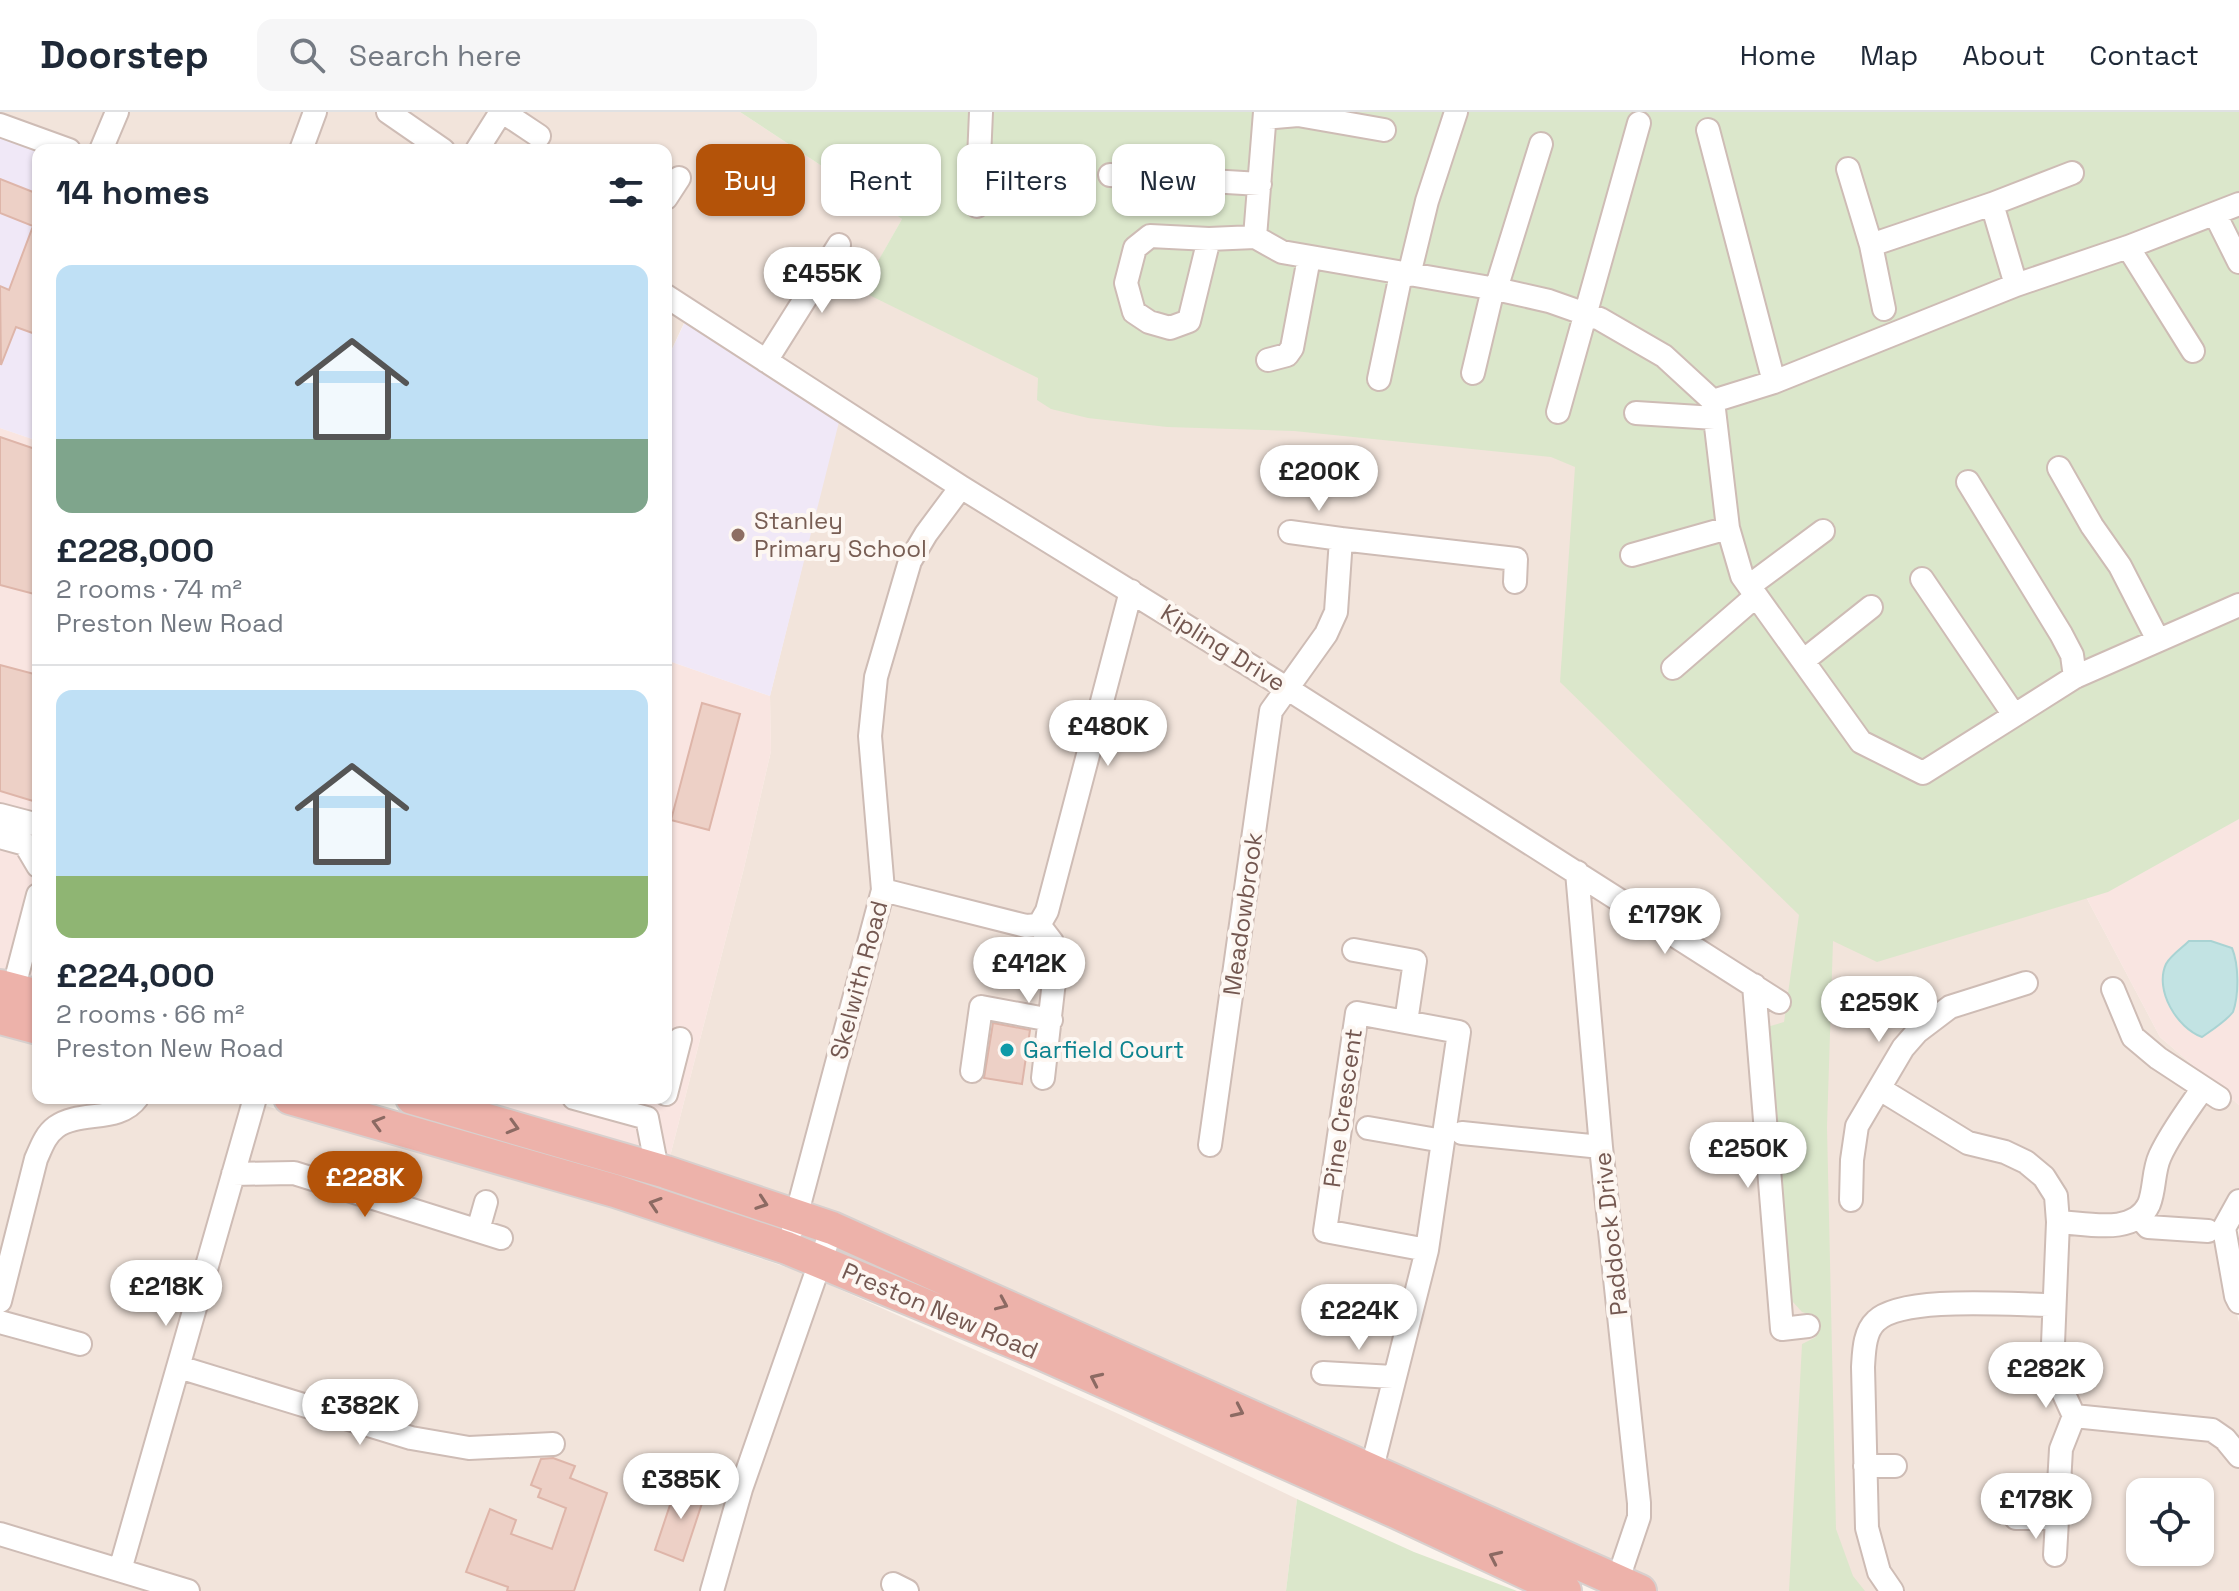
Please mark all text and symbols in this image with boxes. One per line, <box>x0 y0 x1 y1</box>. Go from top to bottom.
search box <box>257 19 817 91</box>
text: Doorstep <box>40 31 209 79</box>
icon: search <box>285 33 329 77</box>
text: Search here <box>349 36 522 75</box>
text: Home <box>1740 37 1816 73</box>
text: Map <box>1860 37 1918 73</box>
text: About <box>1962 37 2045 73</box>
text: Contact <box>2089 37 2199 73</box>
chip: Buy <box>696 144 805 216</box>
chip: Rent <box>821 144 941 216</box>
chip: Filters <box>957 144 1096 216</box>
chip: New <box>1112 144 1225 216</box>
icon: filters <box>604 170 648 214</box>
text: 14 homes <box>56 171 210 214</box>
pin: £455K <box>766 247 878 315</box>
text: £455K <box>782 256 862 290</box>
icon: home <box>280 317 424 461</box>
pin: £200K <box>1263 445 1375 513</box>
text: £200K <box>1278 454 1360 488</box>
place label: Stanley Primary School <box>754 505 927 564</box>
marker: Stanley Primary School <box>729 526 747 544</box>
text: £228,000 <box>56 529 214 572</box>
text: 2 rooms · 74 m² <box>56 572 242 606</box>
street label: Kipling Drive <box>1155 597 1291 698</box>
text: Preston New Road <box>56 606 284 640</box>
pin: £480K <box>1052 700 1164 768</box>
text: £480K <box>1067 709 1149 743</box>
icon: home <box>280 742 424 886</box>
street label: Meadowbrook <box>1216 830 1269 997</box>
pin: £179K <box>1609 888 1721 956</box>
street label: Skelwith Road <box>822 897 895 1063</box>
text: £179K <box>1627 897 1703 931</box>
pin: £412K <box>973 937 1085 1005</box>
text: £412K <box>991 946 1067 980</box>
text: £224,000 <box>56 954 215 997</box>
pin: £259K <box>1823 976 1935 1044</box>
text: £259K <box>1839 985 1919 1019</box>
text: 2 rooms · 66 m² <box>56 997 245 1031</box>
street label: Pine Crescent <box>1316 1026 1369 1189</box>
text: Preston New Road <box>56 1031 284 1065</box>
place label: Garfield Court <box>1023 1034 1184 1065</box>
marker: Garfield Court <box>998 1041 1016 1059</box>
one-way arrow <box>372 1116 386 1132</box>
one-way arrow <box>506 1118 520 1134</box>
pin: £250K <box>1692 1122 1804 1190</box>
text: £250K <box>1708 1131 1788 1165</box>
pin: £228K <box>309 1151 421 1219</box>
street label: Paddock Drive <box>1587 1151 1635 1317</box>
text: £228K <box>325 1160 405 1194</box>
one-way arrow <box>754 1193 768 1210</box>
one-way arrow <box>648 1197 662 1213</box>
street label: Preston New Road <box>837 1255 1043 1366</box>
pin: £218K <box>110 1260 222 1328</box>
text: £218K <box>128 1269 204 1303</box>
pin: £224K <box>1303 1284 1415 1352</box>
text: £224K <box>1319 1293 1399 1327</box>
one-way arrow <box>993 1294 1008 1310</box>
pin: £282K <box>1990 1342 2102 1410</box>
text: £282K <box>2006 1351 2086 1385</box>
one-way arrow <box>1090 1373 1105 1389</box>
pin: £382K <box>304 1379 416 1447</box>
text: £382K <box>320 1388 400 1422</box>
one-way arrow <box>1230 1401 1245 1417</box>
pin: £385K <box>625 1453 737 1521</box>
text: £385K <box>641 1462 721 1496</box>
pin: £178K <box>1980 1473 2092 1541</box>
map controls <box>2126 1478 2214 1566</box>
button: locate <box>2126 1478 2214 1566</box>
text: £178K <box>1999 1482 2073 1516</box>
one-way arrow <box>1488 1551 1503 1567</box>

